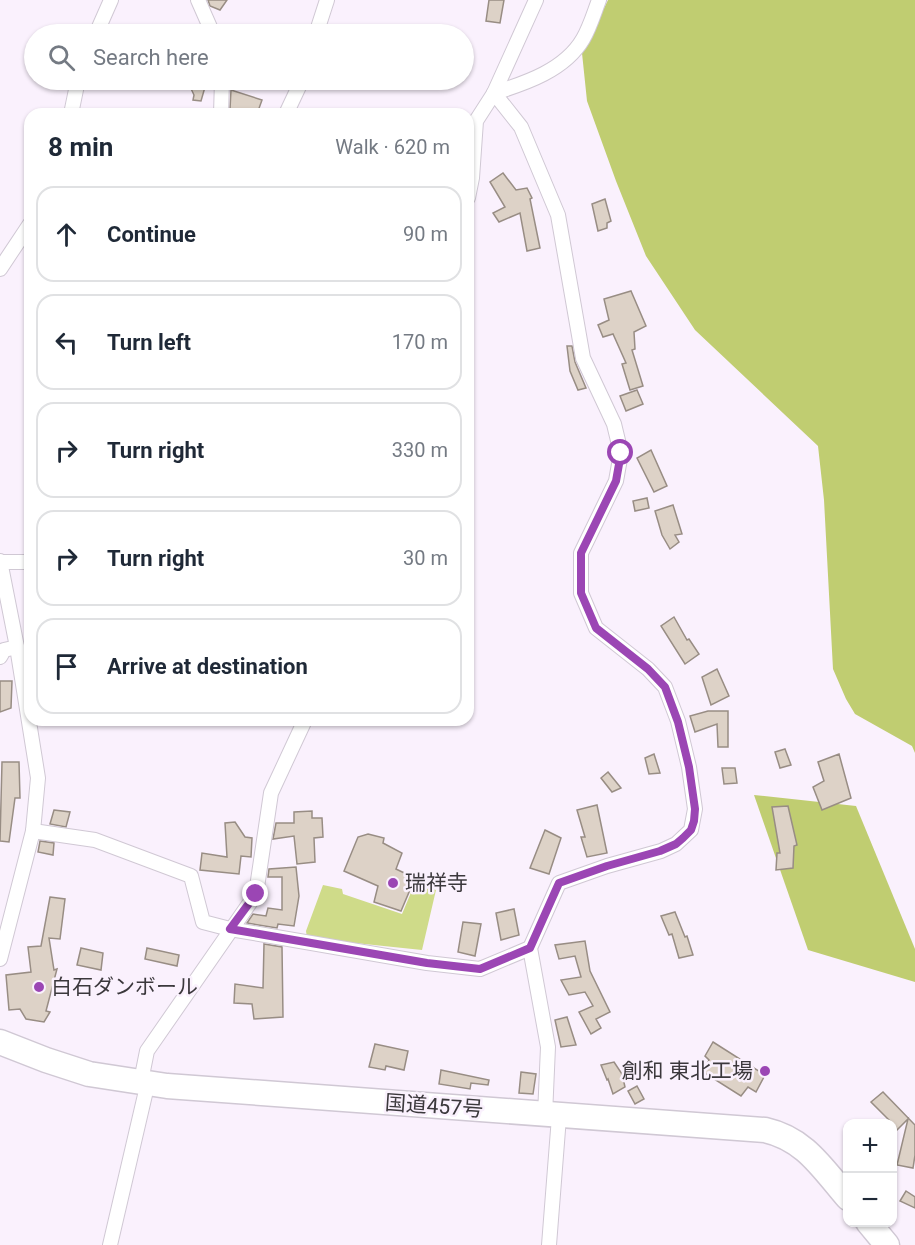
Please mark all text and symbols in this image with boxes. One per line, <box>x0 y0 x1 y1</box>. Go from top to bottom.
search box <box>24 24 474 90</box>
icon: search <box>45 41 78 74</box>
text: Search here <box>93 45 209 70</box>
text: 8 min <box>48 132 113 162</box>
text: Walk · 620 m <box>335 135 450 159</box>
icon: ahead <box>50 218 83 251</box>
text: Continue <box>107 222 196 247</box>
text: 90 m <box>403 222 448 246</box>
icon: left <box>50 326 83 359</box>
text: Turn left <box>107 330 191 355</box>
text: 170 m <box>392 330 448 354</box>
icon: right <box>50 434 83 467</box>
text: Turn right <box>107 438 204 463</box>
text: 330 m <box>392 438 448 462</box>
route start <box>607 439 633 465</box>
icon: right <box>50 542 83 575</box>
text: Turn right <box>107 546 204 571</box>
text: 30 m <box>403 546 448 570</box>
icon: arrive <box>50 650 83 683</box>
text: Arrive at destination <box>107 654 308 679</box>
place label: 瑞祥寺 <box>405 871 468 895</box>
marker: 瑞祥寺 <box>386 876 400 890</box>
route end <box>242 880 268 906</box>
place label: 白石ダンボール <box>51 975 198 999</box>
marker: 白石ダンボール <box>32 980 46 994</box>
place label: 創和 東北工場 <box>622 1059 753 1083</box>
marker: 創和 東北工場 <box>758 1064 772 1078</box>
street label: 国道457号 <box>384 1091 484 1121</box>
map controls <box>843 1119 897 1227</box>
button: + <box>843 1119 897 1173</box>
button: − <box>843 1173 897 1227</box>

